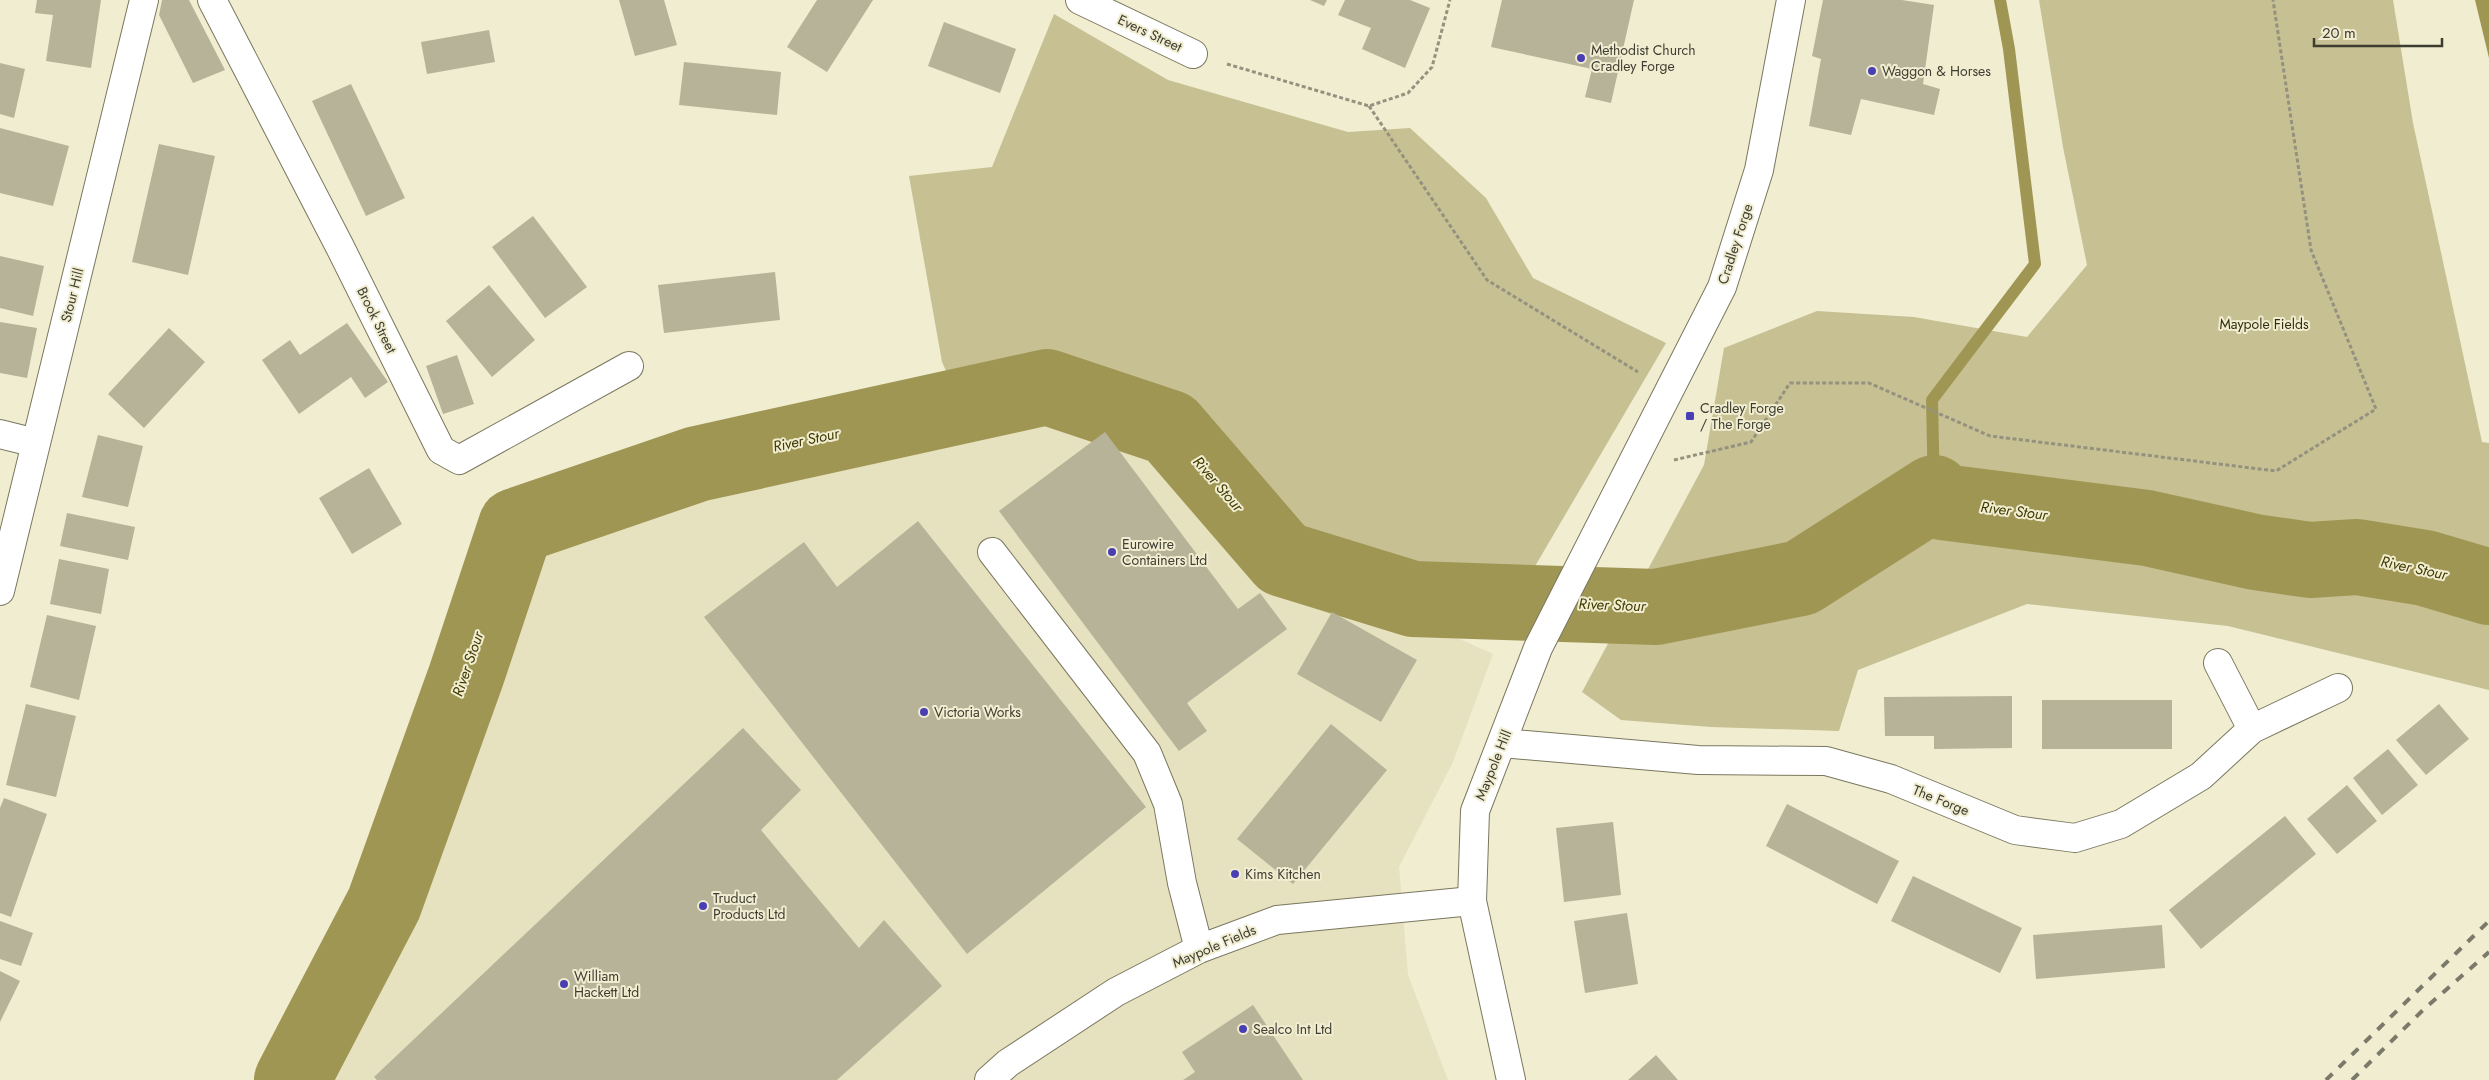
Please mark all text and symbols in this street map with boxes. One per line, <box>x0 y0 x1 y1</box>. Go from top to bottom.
street label: Evers Street <box>1115 9 1186 57</box>
scale bar <box>2314 15 2442 47</box>
text: 20 m <box>2322 22 2356 44</box>
place label: Methodist Church Cradley Forge <box>1591 40 1696 76</box>
marker: Methodist Church Cradley Forge <box>1575 52 1587 64</box>
place label: Waggon & Horses <box>1882 61 1991 81</box>
marker: Waggon & Horses <box>1866 65 1878 77</box>
street label: Cradley Forge <box>1713 201 1757 287</box>
street label: Stour Hill <box>56 266 88 324</box>
street label: Brook Street <box>352 283 402 357</box>
park label: Maypole Fields <box>2219 314 2309 334</box>
place label: Cradley Forge / The Forge <box>1700 398 1784 434</box>
marker: Cradley Forge / The Forge <box>1684 410 1696 422</box>
water label: River Stour <box>771 422 842 458</box>
water label: River Stour <box>1188 451 1249 517</box>
water label: River Stour <box>1979 496 2050 526</box>
place label: Eurowire Containers Ltd <box>1122 534 1207 570</box>
marker: Eurowire Containers Ltd <box>1106 546 1118 558</box>
water label: River Stour <box>2379 550 2450 586</box>
water label: River Stour <box>1578 593 1647 617</box>
water label: River Stour <box>447 628 490 699</box>
place label: Victoria Works <box>934 702 1021 722</box>
marker: Victoria Works <box>918 706 930 718</box>
street label: Maypole Hill <box>1470 727 1516 803</box>
street label: The Forge <box>1910 780 1972 820</box>
place label: Kims Kitchen <box>1245 864 1321 884</box>
marker: Kims Kitchen <box>1229 868 1241 880</box>
place label: Truduct Products Ltd <box>713 888 786 924</box>
marker: Truduct Products Ltd <box>697 900 709 912</box>
street label: Maypole Fields <box>1169 919 1259 973</box>
place label: William Hackett Ltd <box>574 966 639 1002</box>
marker: William Hackett Ltd <box>558 978 570 990</box>
place label: Sealco Int Ltd <box>1253 1019 1332 1039</box>
marker: Sealco Int Ltd <box>1237 1023 1249 1035</box>

